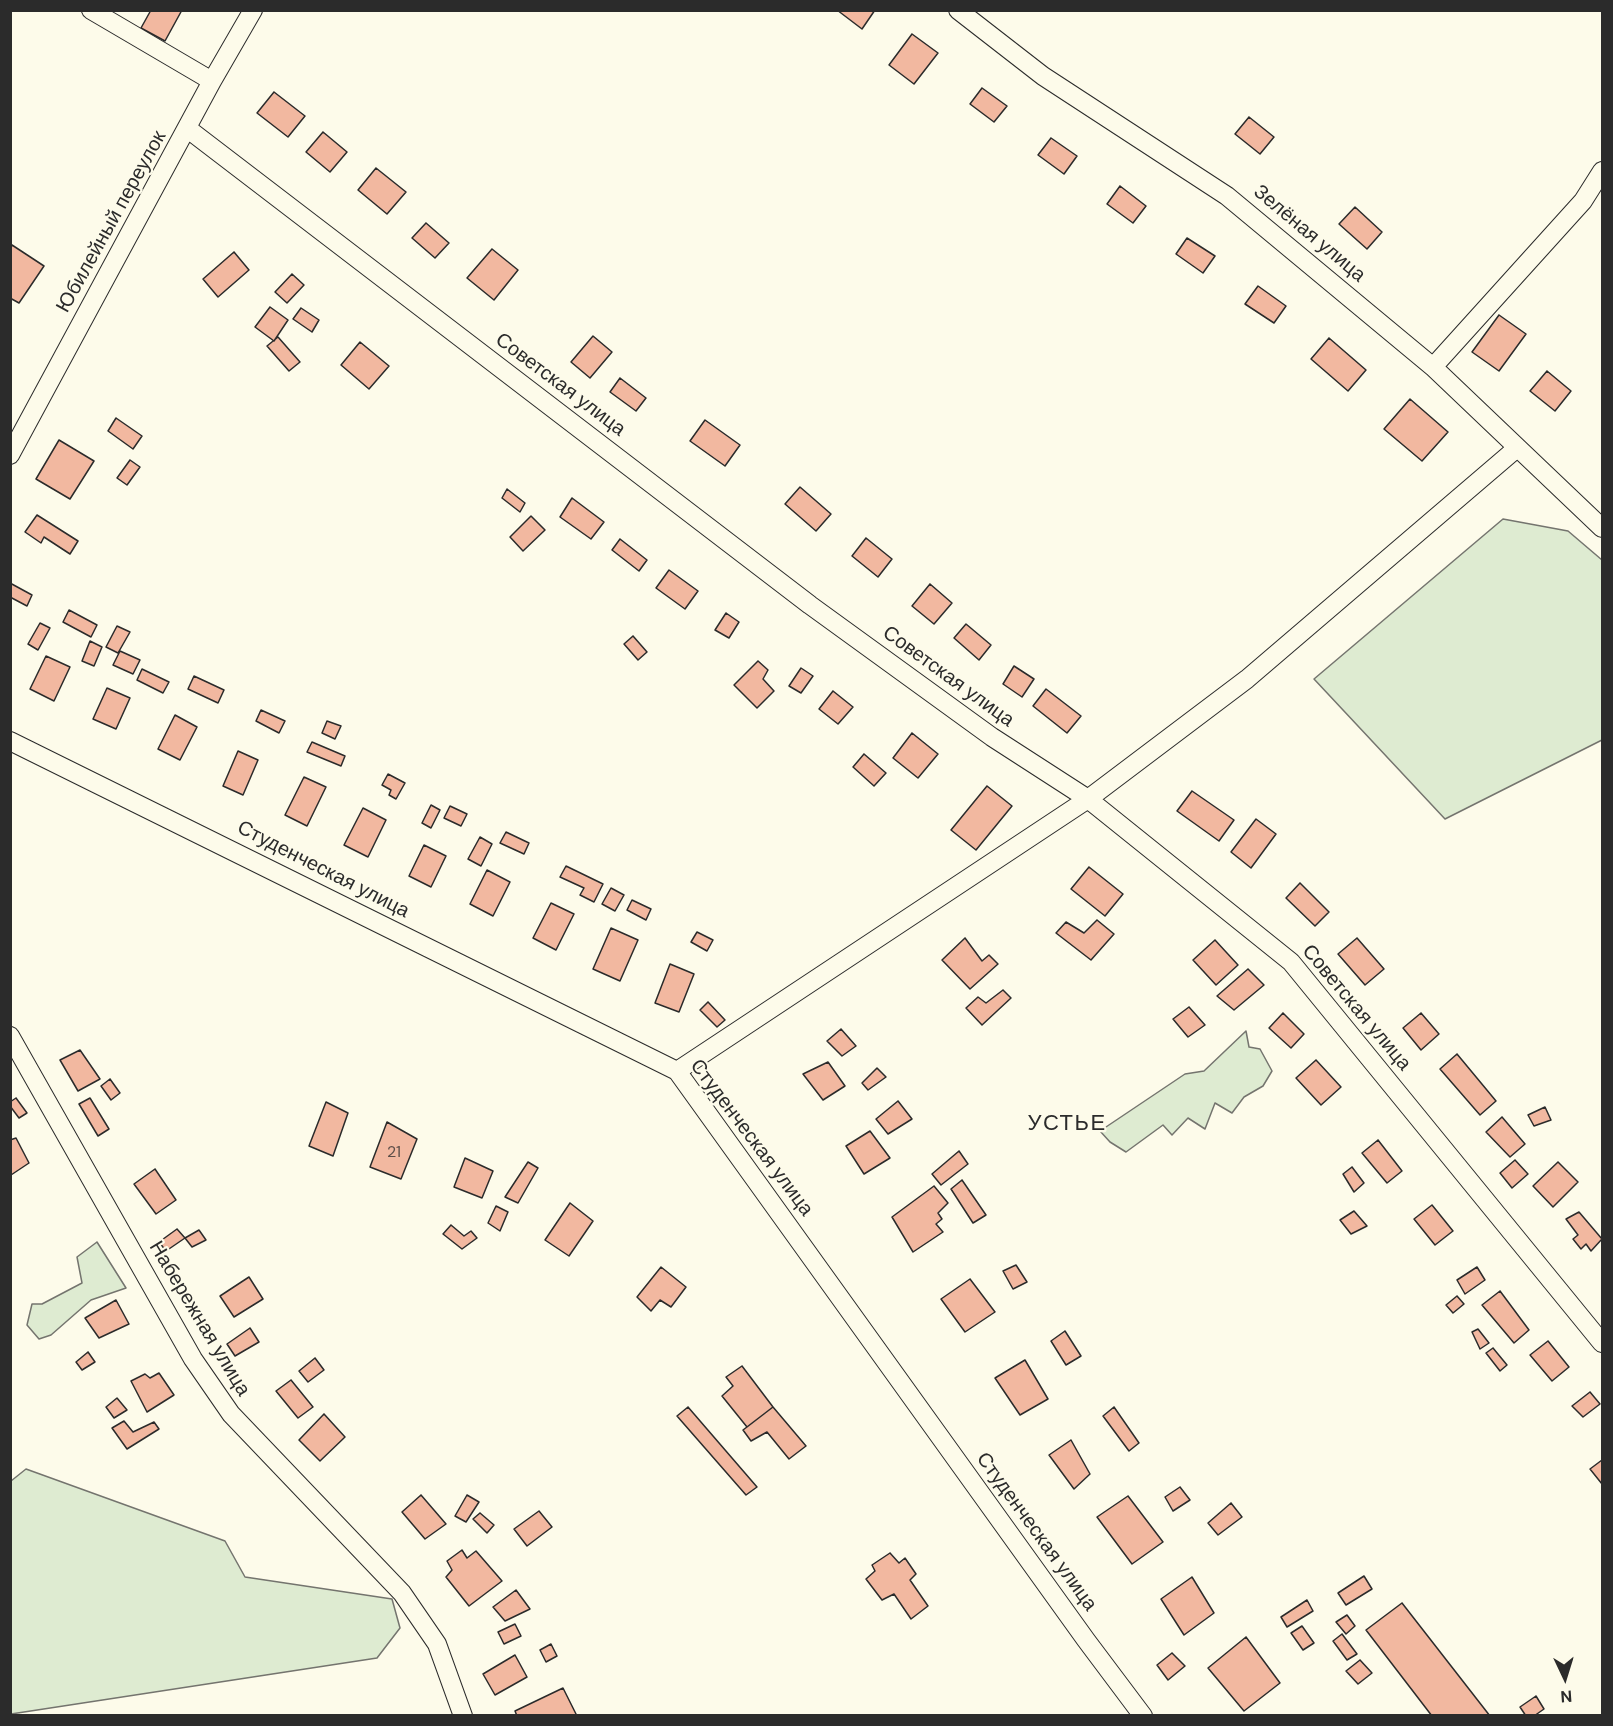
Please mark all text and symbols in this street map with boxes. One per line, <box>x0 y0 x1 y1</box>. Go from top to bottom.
street label: Юбилейный переулок <box>52 127 172 317</box>
street label: Зелёная улица <box>1248 180 1370 288</box>
street label: Советская улица <box>490 328 630 442</box>
street label: Советская улица <box>878 621 1018 733</box>
street label: Студенческая улица <box>233 816 413 924</box>
street label: Советская улица <box>1296 940 1416 1076</box>
street label: Студенческая улица <box>684 1055 818 1221</box>
district label: УСТЬЕ <box>1027 1111 1107 1137</box>
house number: 21 <box>387 1143 401 1163</box>
street label: Набережная улица <box>143 1237 255 1401</box>
street label: Студенческая улица <box>970 1448 1102 1616</box>
north arrow <box>1535 1648 1595 1708</box>
text: N <box>1560 1686 1573 1707</box>

